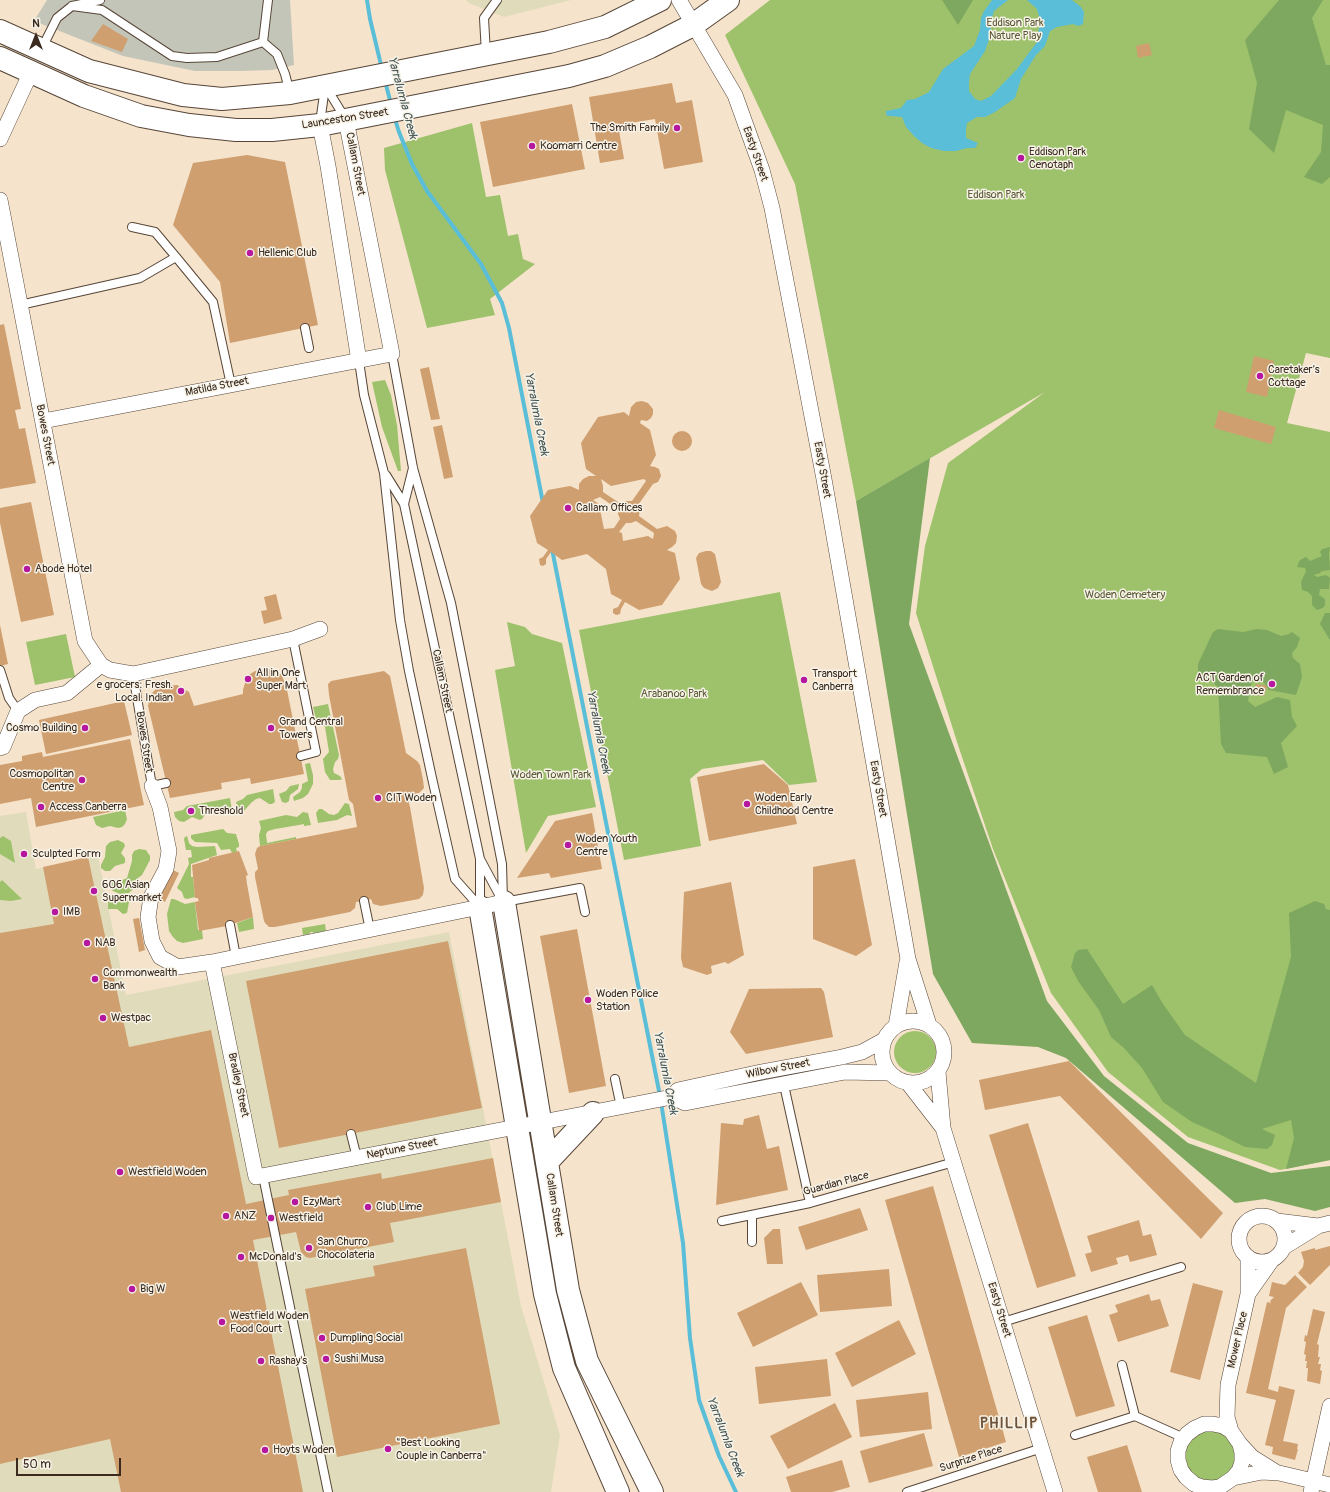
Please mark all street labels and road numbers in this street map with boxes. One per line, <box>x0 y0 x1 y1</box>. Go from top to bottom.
street label: Launceston Street <box>301 106 389 132</box>
street label: Easty Street <box>739 125 771 183</box>
street label: Callam Street <box>342 131 368 197</box>
street label: Matilda Street <box>184 374 250 400</box>
street label: Bowes Street <box>33 403 57 467</box>
street label: Easty Street <box>811 441 833 499</box>
street label: Callam Street <box>429 648 455 714</box>
street label: Bowes Street <box>133 710 155 774</box>
street label: Easty Street <box>867 760 889 818</box>
street label: Bradley Street <box>225 1052 251 1118</box>
street label: Wilbow Street <box>745 1056 811 1082</box>
street label: Neptune Street <box>365 1136 439 1162</box>
street label: Guardian Place <box>802 1169 870 1199</box>
street label: Callam Street <box>542 1172 566 1238</box>
street label: Easty Street <box>984 1281 1014 1339</box>
street label: Mower Place <box>1225 1310 1251 1370</box>
street label: Surprize Place <box>938 1443 1004 1475</box>

